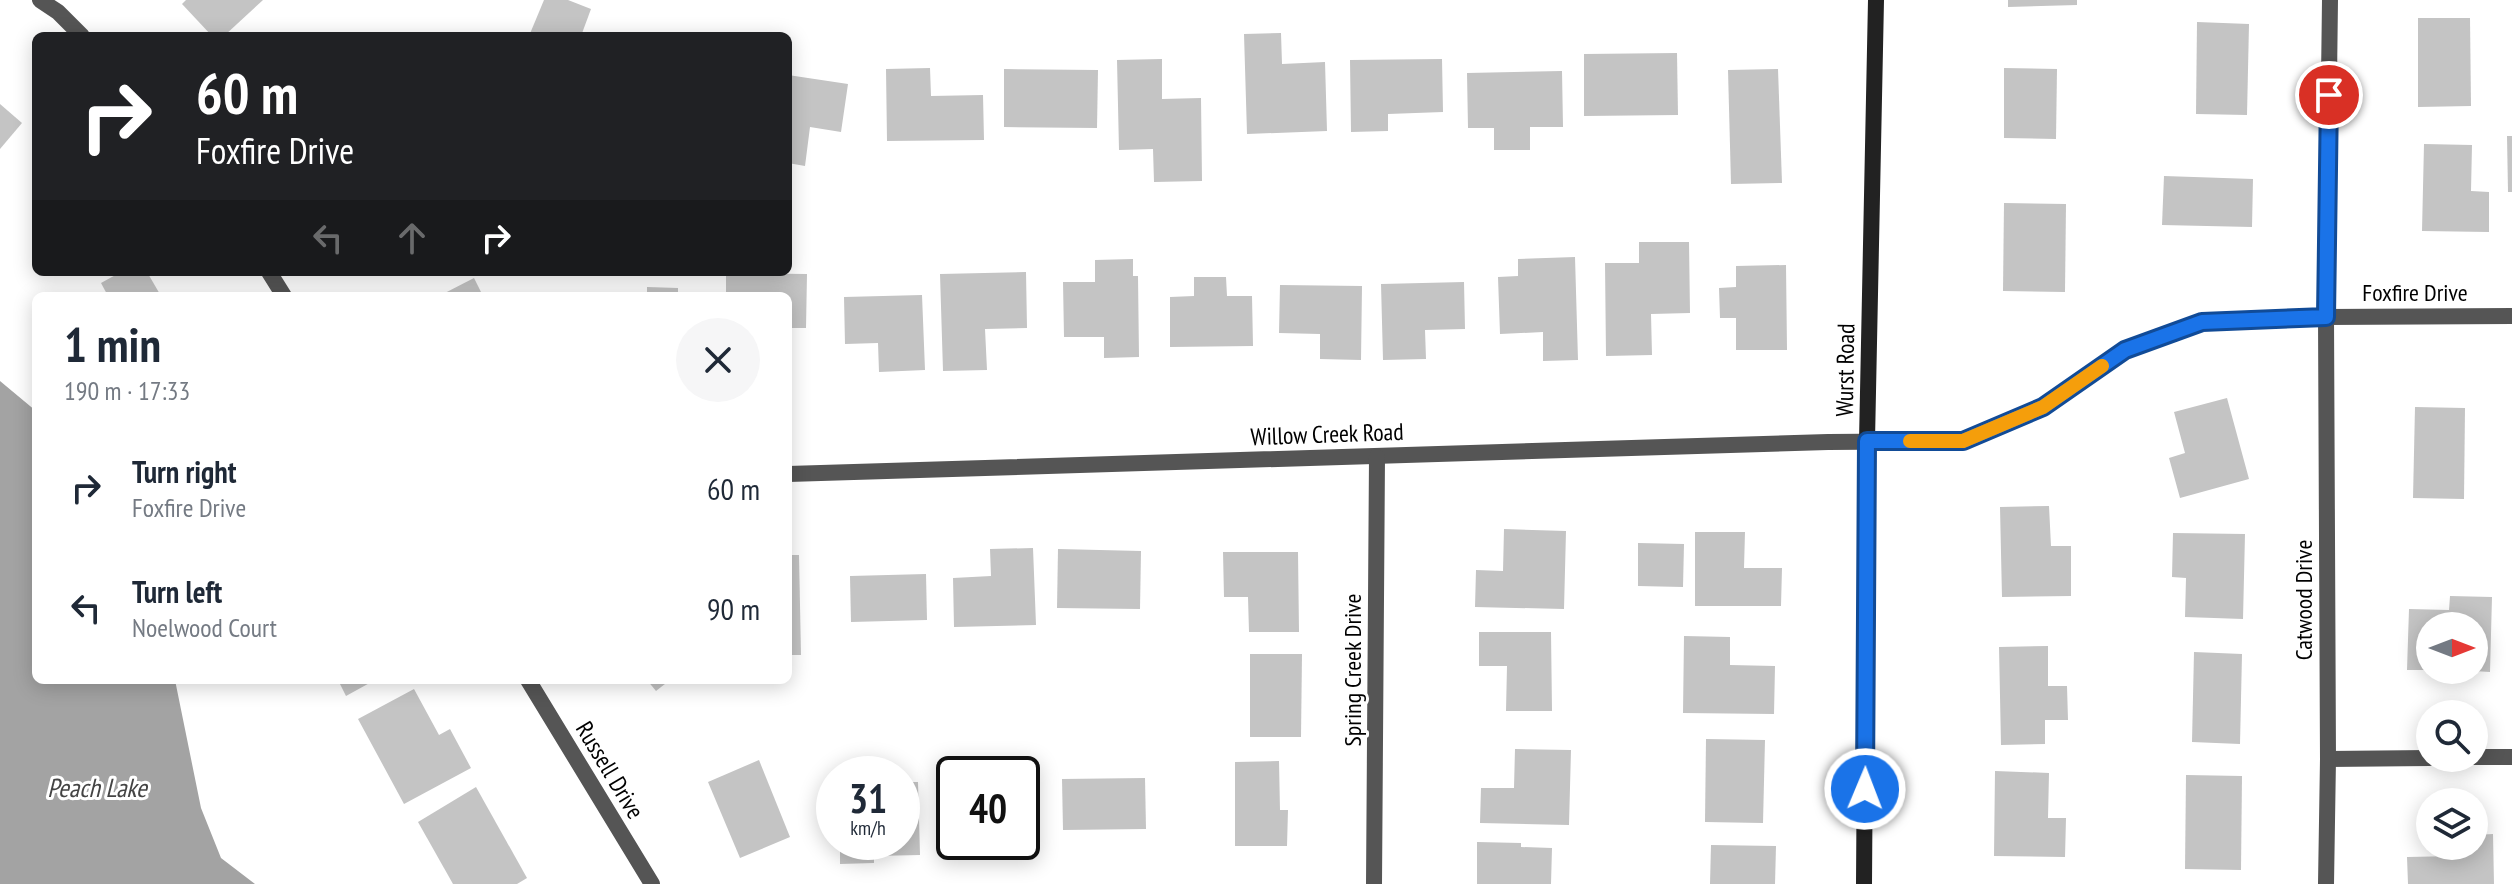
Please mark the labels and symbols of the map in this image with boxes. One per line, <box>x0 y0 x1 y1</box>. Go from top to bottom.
pin <box>2295 61 2363 129</box>
street label: Foxfire Drive <box>2362 277 2468 308</box>
street label: Wurst Road <box>1829 323 1861 417</box>
street label: Willow Creek Road <box>1250 416 1404 452</box>
street label: Catwood Drive <box>2288 540 2319 660</box>
street label: Spring Creek Drive <box>1337 594 1368 746</box>
north arrow <box>2416 612 2488 684</box>
street label: Russell Drive <box>569 716 651 824</box>
position arrow <box>1823 747 1907 831</box>
speed limit sign: 40 <box>936 756 1040 860</box>
water label: Peach Lake <box>47 771 149 804</box>

